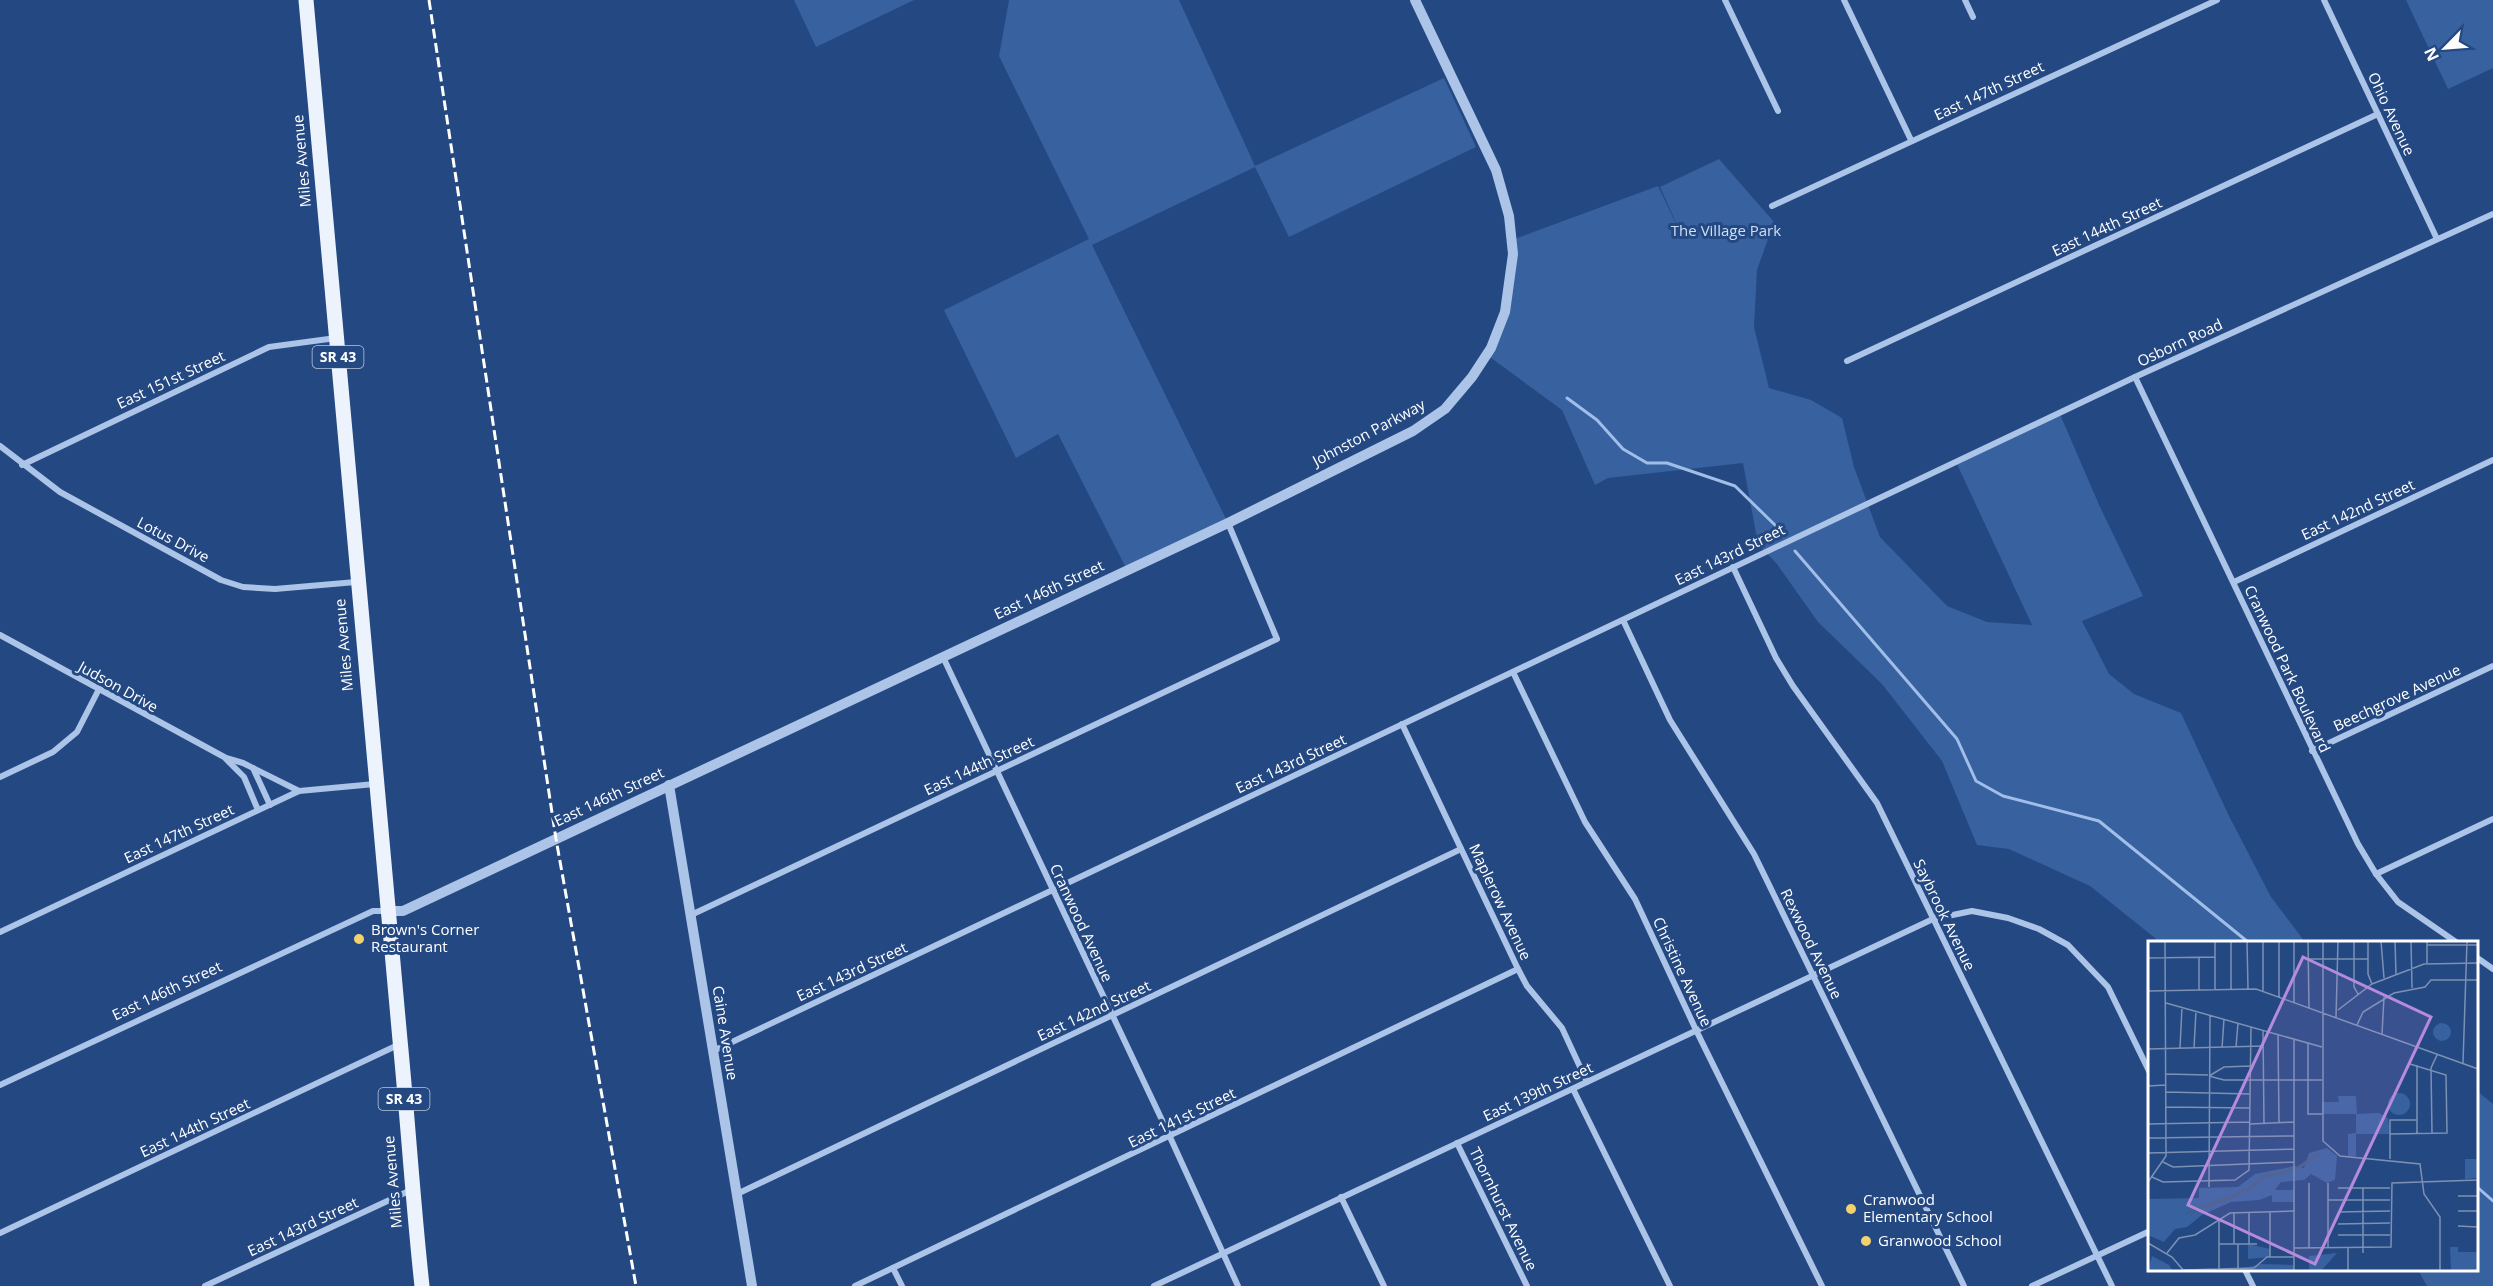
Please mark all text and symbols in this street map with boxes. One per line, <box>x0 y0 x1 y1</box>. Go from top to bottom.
north arrow <box>2415 18 2475 78</box>
text: N <box>2419 44 2444 65</box>
street label: East 147th Street <box>1930 56 2047 124</box>
street label: Ohio Avenue <box>2364 69 2420 158</box>
street label: Miles Avenue <box>287 114 315 208</box>
street label: East 144th Street <box>2048 192 2165 260</box>
park label: The Village Park <box>1671 220 1781 240</box>
street label: Osborn Road <box>2134 314 2226 371</box>
street label: East 151st Street <box>113 345 228 413</box>
road number: SR 43 <box>312 346 364 368</box>
street label: Johnston Parkway <box>1307 394 1429 471</box>
street label: East 142nd Street <box>2298 474 2418 544</box>
street label: Lotus Drive <box>134 512 213 567</box>
street label: East 143rd Street <box>1671 519 1788 589</box>
street label: East 146th Street <box>990 555 1107 623</box>
street label: Cranwood Park Boulevard <box>2240 582 2336 755</box>
street label: Miles Avenue <box>329 598 357 692</box>
street label: Judson Drive <box>73 655 162 716</box>
street label: Beechgrove Avenue <box>2330 659 2463 735</box>
street label: East 143rd Street <box>1232 729 1349 797</box>
street label: East 144th Street <box>920 731 1037 799</box>
street label: East 146th Street <box>550 762 667 830</box>
street label: East 147th Street <box>120 799 237 867</box>
street label: Maplerow Avenue <box>1465 840 1537 963</box>
street label: Saybrook Avenue <box>1909 856 1981 974</box>
street label: Cranwood Avenue <box>1046 860 1118 985</box>
street label: Rexwood Avenue <box>1776 885 1847 1002</box>
street label: Christine Avenue <box>1649 914 1717 1030</box>
place label: Brown's Corner Restaurant <box>371 919 479 956</box>
marker: Brown's Corner Restaurant <box>352 932 366 946</box>
street label: East 143rd Street <box>793 937 910 1005</box>
inset map <box>2148 941 2478 1271</box>
street label: East 146th Street <box>108 956 225 1024</box>
street label: East 142nd Street <box>1034 975 1154 1045</box>
street label: Caine Avenue <box>709 984 743 1081</box>
street label: East 139th Street <box>1479 1057 1596 1125</box>
street label: East 141st Street <box>1125 1082 1239 1152</box>
road number: SR 43 <box>378 1088 430 1110</box>
street label: East 144th Street <box>136 1093 253 1161</box>
street label: Miles Avenue <box>378 1135 406 1229</box>
street label: Thornhurst Avenue <box>1465 1144 1542 1274</box>
place label: Cranwood Elementary School <box>1863 1189 1993 1226</box>
street label: East 143rd Street <box>244 1192 361 1260</box>
marker: Cranwood Elementary School <box>1844 1202 1858 1216</box>
place label: Granwood School <box>1878 1230 2002 1250</box>
marker: Granwood School <box>1859 1234 1873 1248</box>

